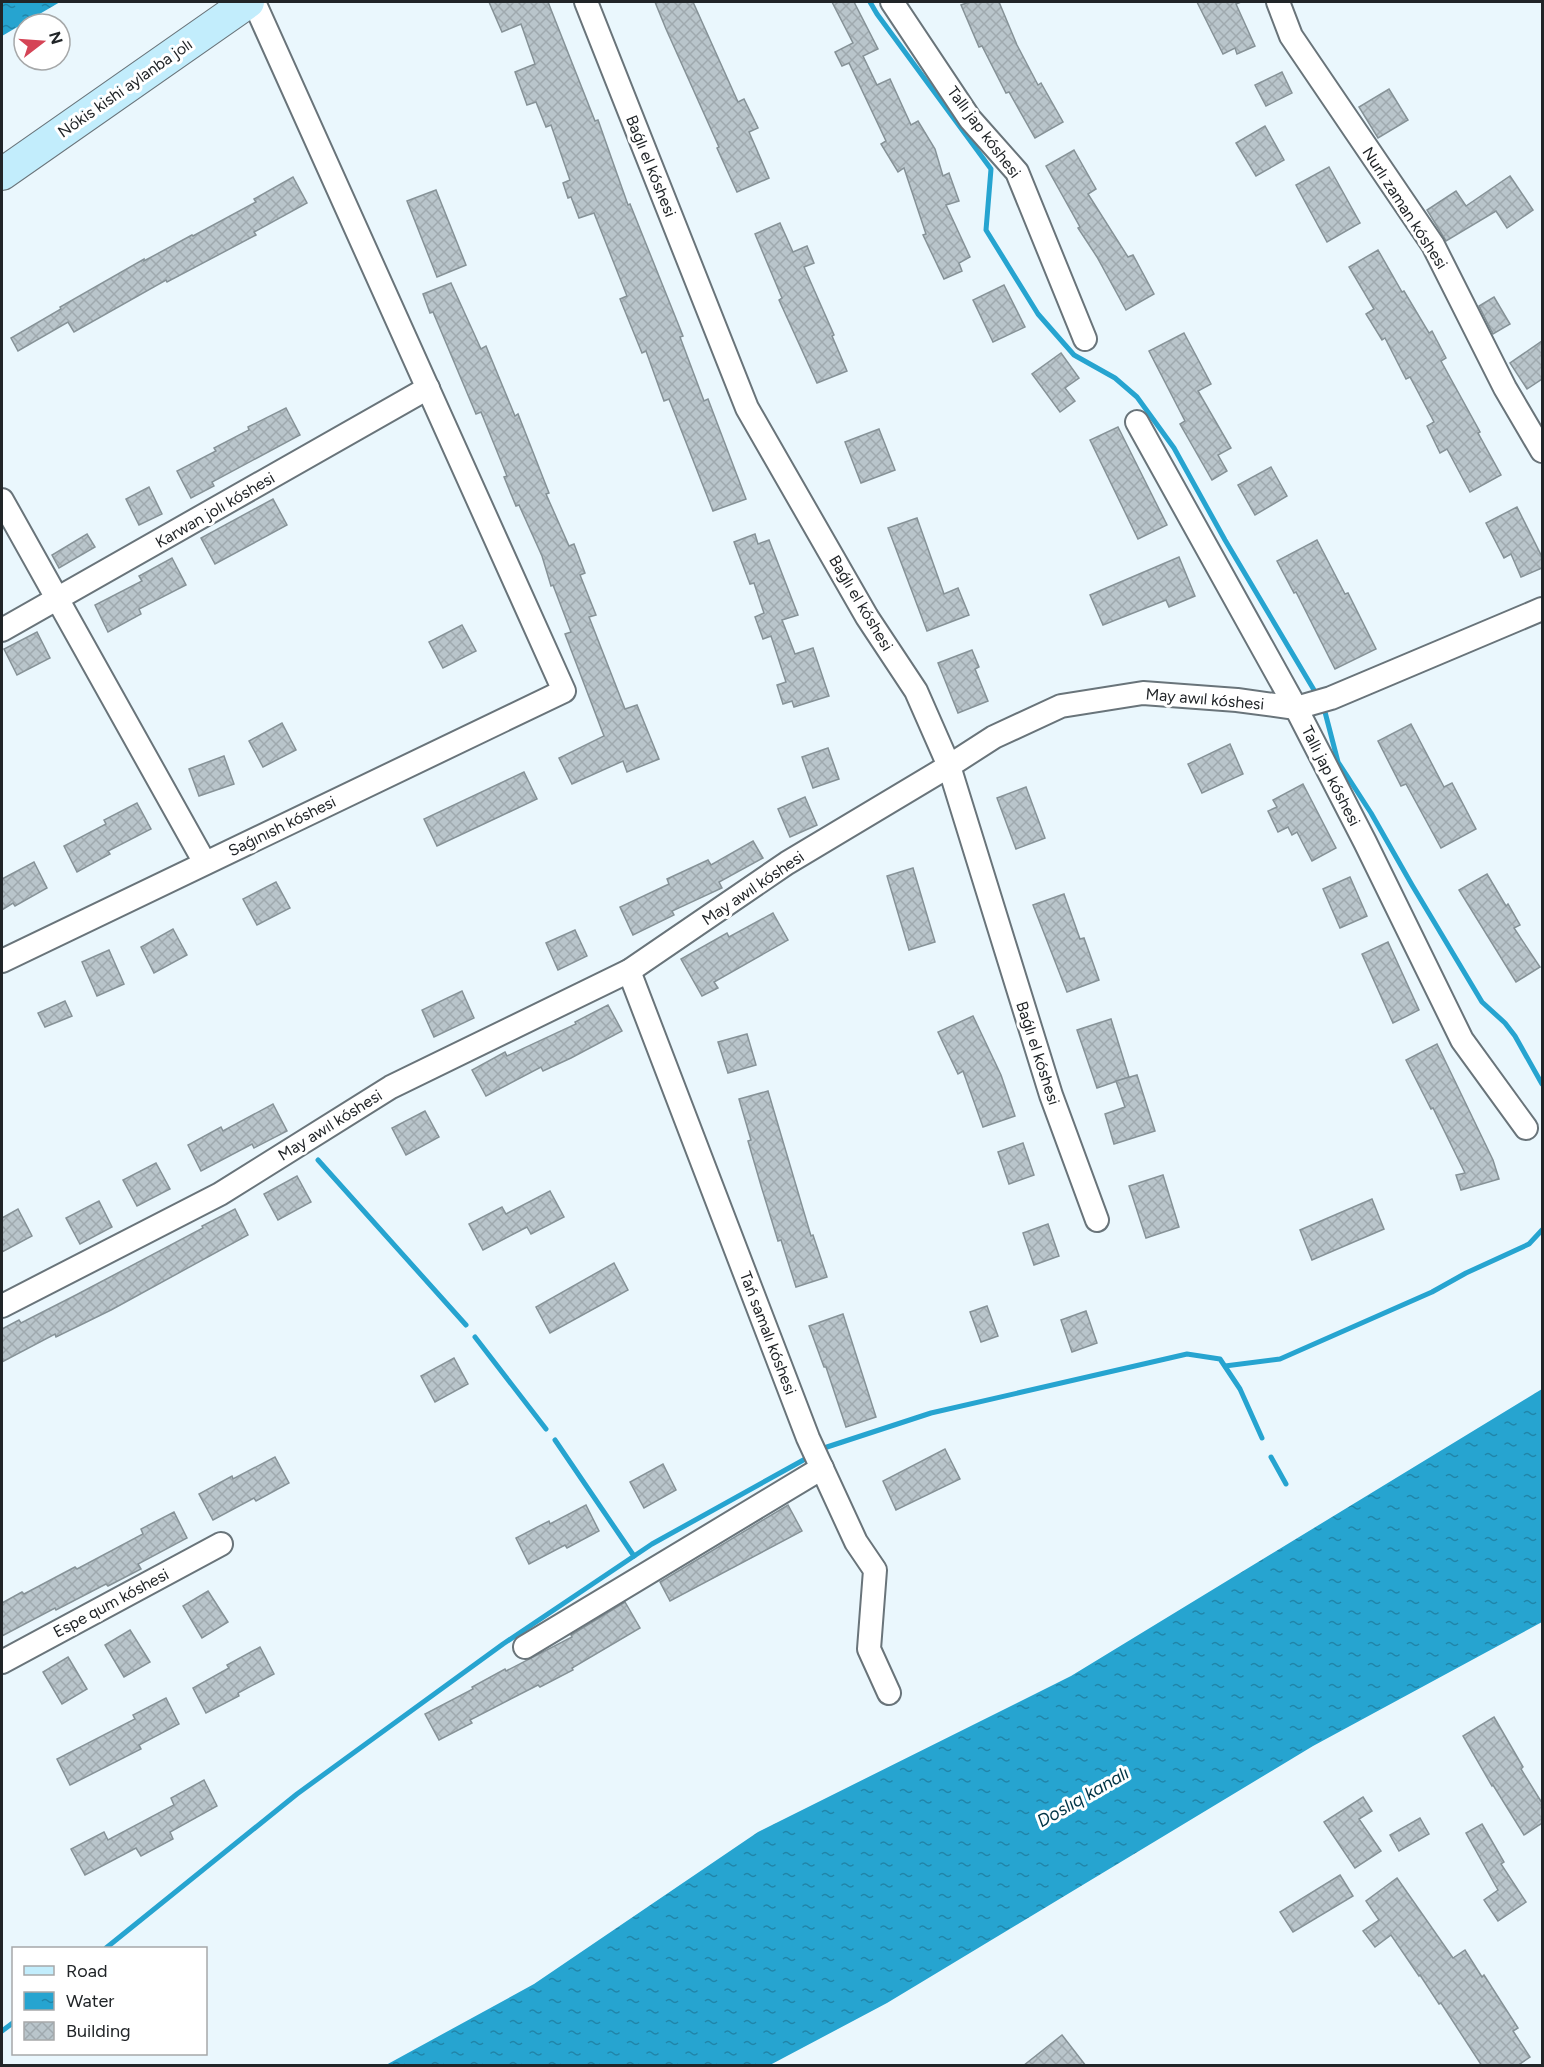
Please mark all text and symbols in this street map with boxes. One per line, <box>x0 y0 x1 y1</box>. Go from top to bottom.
north arrow <box>12 12 72 72</box>
street label: Nókis kishi aylanba jolı <box>54 34 196 142</box>
street label: Tallı jap kóshesi <box>943 82 1025 182</box>
street label: Baǵlı el kóshesi <box>622 112 680 220</box>
street label: Nurlı zaman kóshesi <box>1358 143 1452 273</box>
street label: Karwan jolı kóshesi <box>152 468 278 552</box>
street label: Baǵlı el kóshesi <box>825 552 897 654</box>
street label: May awıl kóshesi <box>1145 684 1265 714</box>
street label: Tallı jap kóshesi <box>1298 723 1364 829</box>
street label: Saǵınısh kóshesi <box>225 792 339 860</box>
street label: May awıl kóshesi <box>698 847 808 929</box>
street label: Baǵlı el kóshesi <box>1012 999 1064 1107</box>
street label: May awıl kóshesi <box>275 1085 385 1165</box>
street label: Tań samalı kóshesi <box>736 1269 800 1397</box>
street label: Espe qum kóshesi <box>50 1565 172 1641</box>
water label: Doslıq kanalı <box>1033 1762 1133 1832</box>
legend <box>12 1947 207 2055</box>
text: Road <box>66 1960 107 1982</box>
text: Water <box>66 1990 114 2012</box>
text: Building <box>66 2020 131 2042</box>

